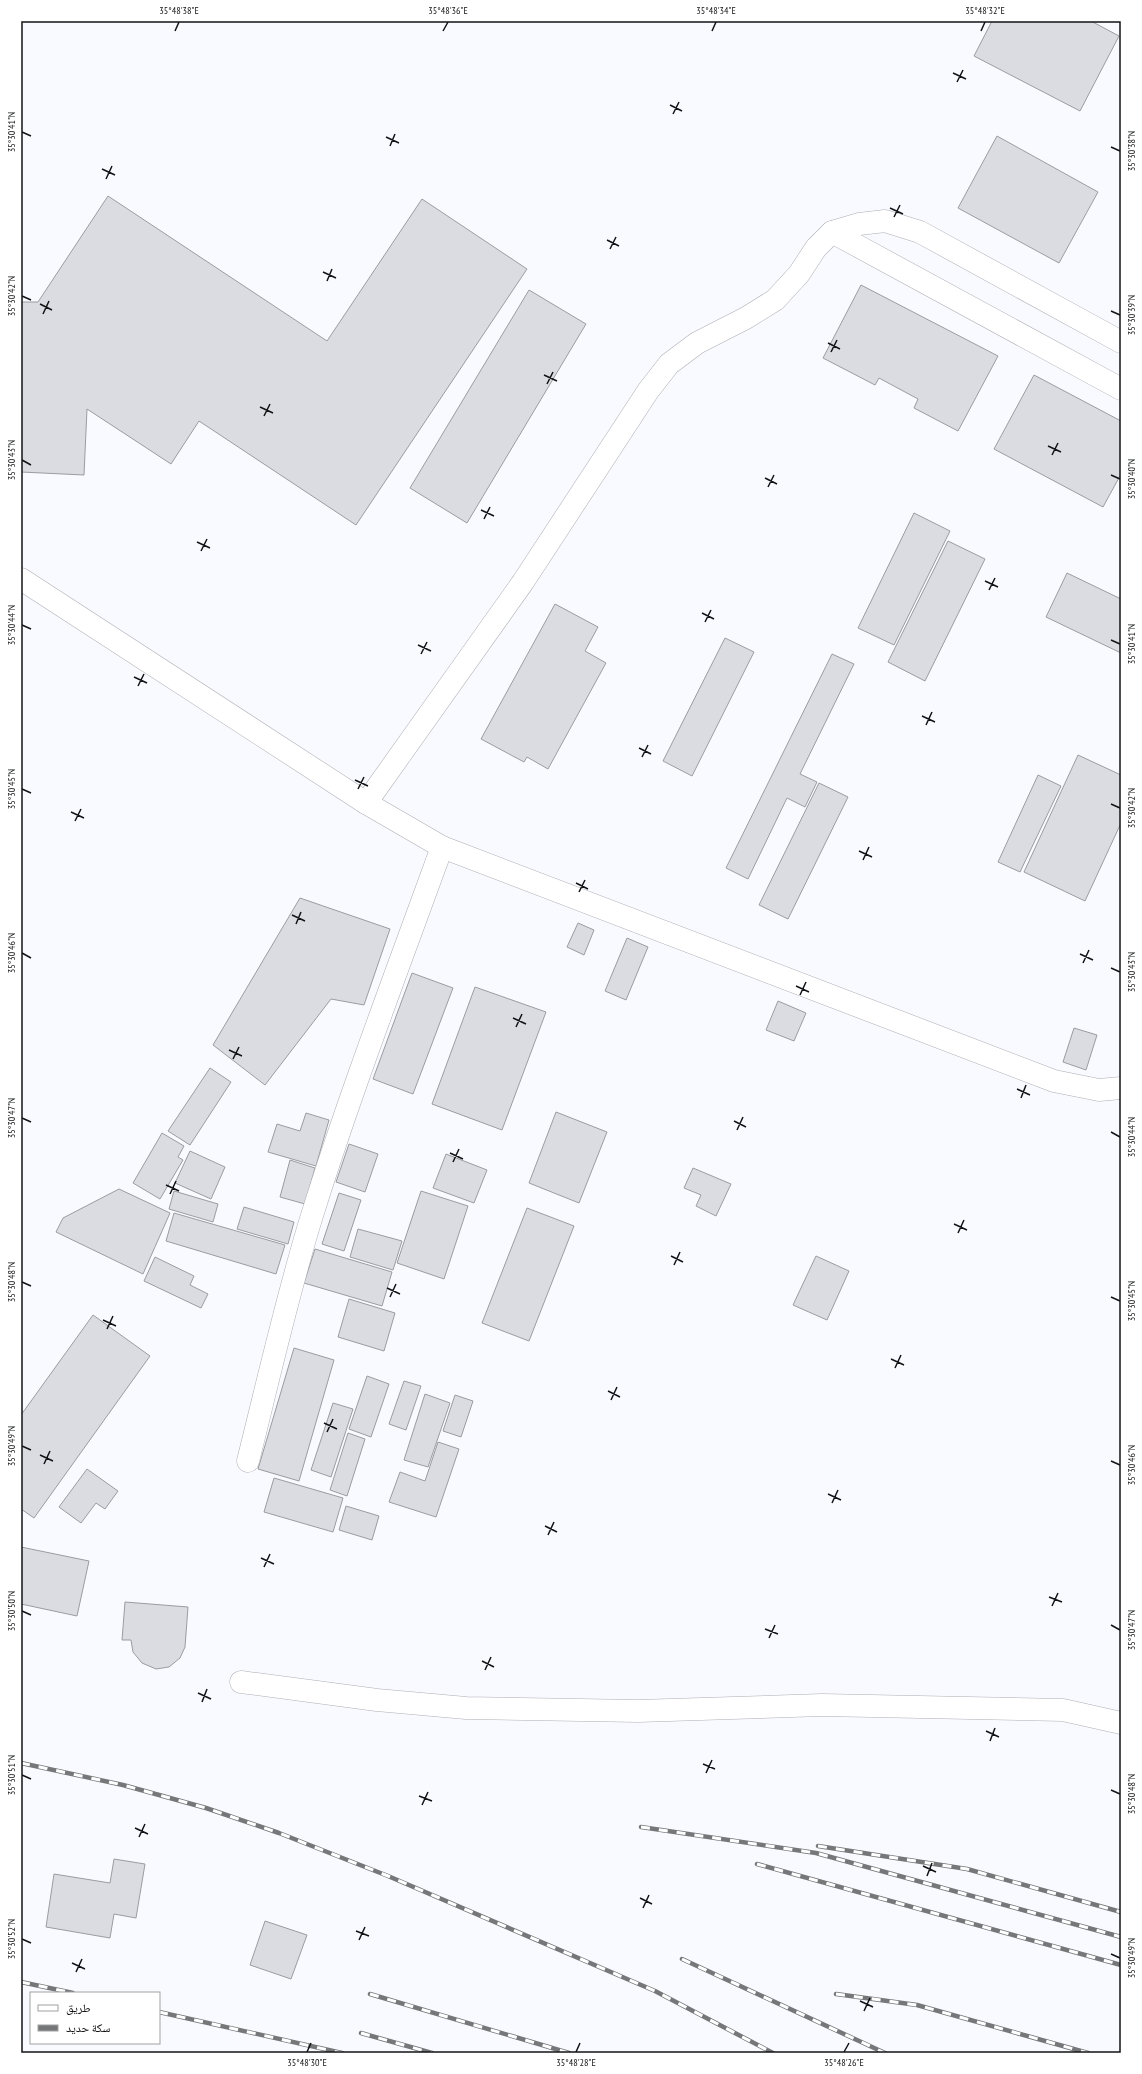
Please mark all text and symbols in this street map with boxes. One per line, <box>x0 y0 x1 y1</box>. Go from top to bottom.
text: 35°48'38"E <box>159 4 199 17</box>
text: 35°48'36"E <box>428 4 468 17</box>
text: 35°48'34"E <box>696 4 736 17</box>
text: 35°48'32"E <box>965 4 1005 17</box>
text: 35°30'41"N <box>5 112 18 152</box>
text: 35°30'38"N <box>1125 131 1138 171</box>
text: 35°30'42"N <box>5 276 18 316</box>
text: 35°30'39"N <box>1125 295 1138 335</box>
text: 35°30'43"N <box>5 440 18 480</box>
text: 35°30'40"N <box>1125 459 1138 499</box>
text: 35°30'44"N <box>5 605 18 645</box>
text: 35°30'41"N <box>1125 624 1138 664</box>
text: 35°30'45"N <box>5 769 18 809</box>
text: 35°30'42"N <box>1125 788 1138 828</box>
text: 35°30'46"N <box>5 933 18 973</box>
text: 35°30'43"N <box>1125 952 1138 992</box>
text: 35°30'47"N <box>5 1098 18 1138</box>
text: 35°30'44"N <box>1125 1117 1138 1157</box>
text: 35°30'48"N <box>5 1262 18 1302</box>
text: 35°30'45"N <box>1125 1281 1138 1321</box>
text: 35°30'49"N <box>5 1426 18 1466</box>
text: 35°30'46"N <box>1125 1445 1138 1485</box>
text: 35°30'50"N <box>5 1591 18 1631</box>
text: 35°30'47"N <box>1125 1610 1138 1650</box>
text: 35°30'51"N <box>5 1755 18 1795</box>
text: 35°30'48"N <box>1125 1774 1138 1814</box>
text: 35°30'52"N <box>5 1919 18 1959</box>
text: 35°30'49"N <box>1125 1938 1138 1978</box>
legend <box>30 1992 160 2044</box>
text: طريق <box>66 2000 91 2015</box>
text: سكة حديد <box>66 2020 111 2035</box>
text: 35°48'30"E <box>287 2056 327 2069</box>
text: 35°48'28"E <box>556 2056 596 2069</box>
text: 35°48'26"E <box>824 2056 864 2069</box>

